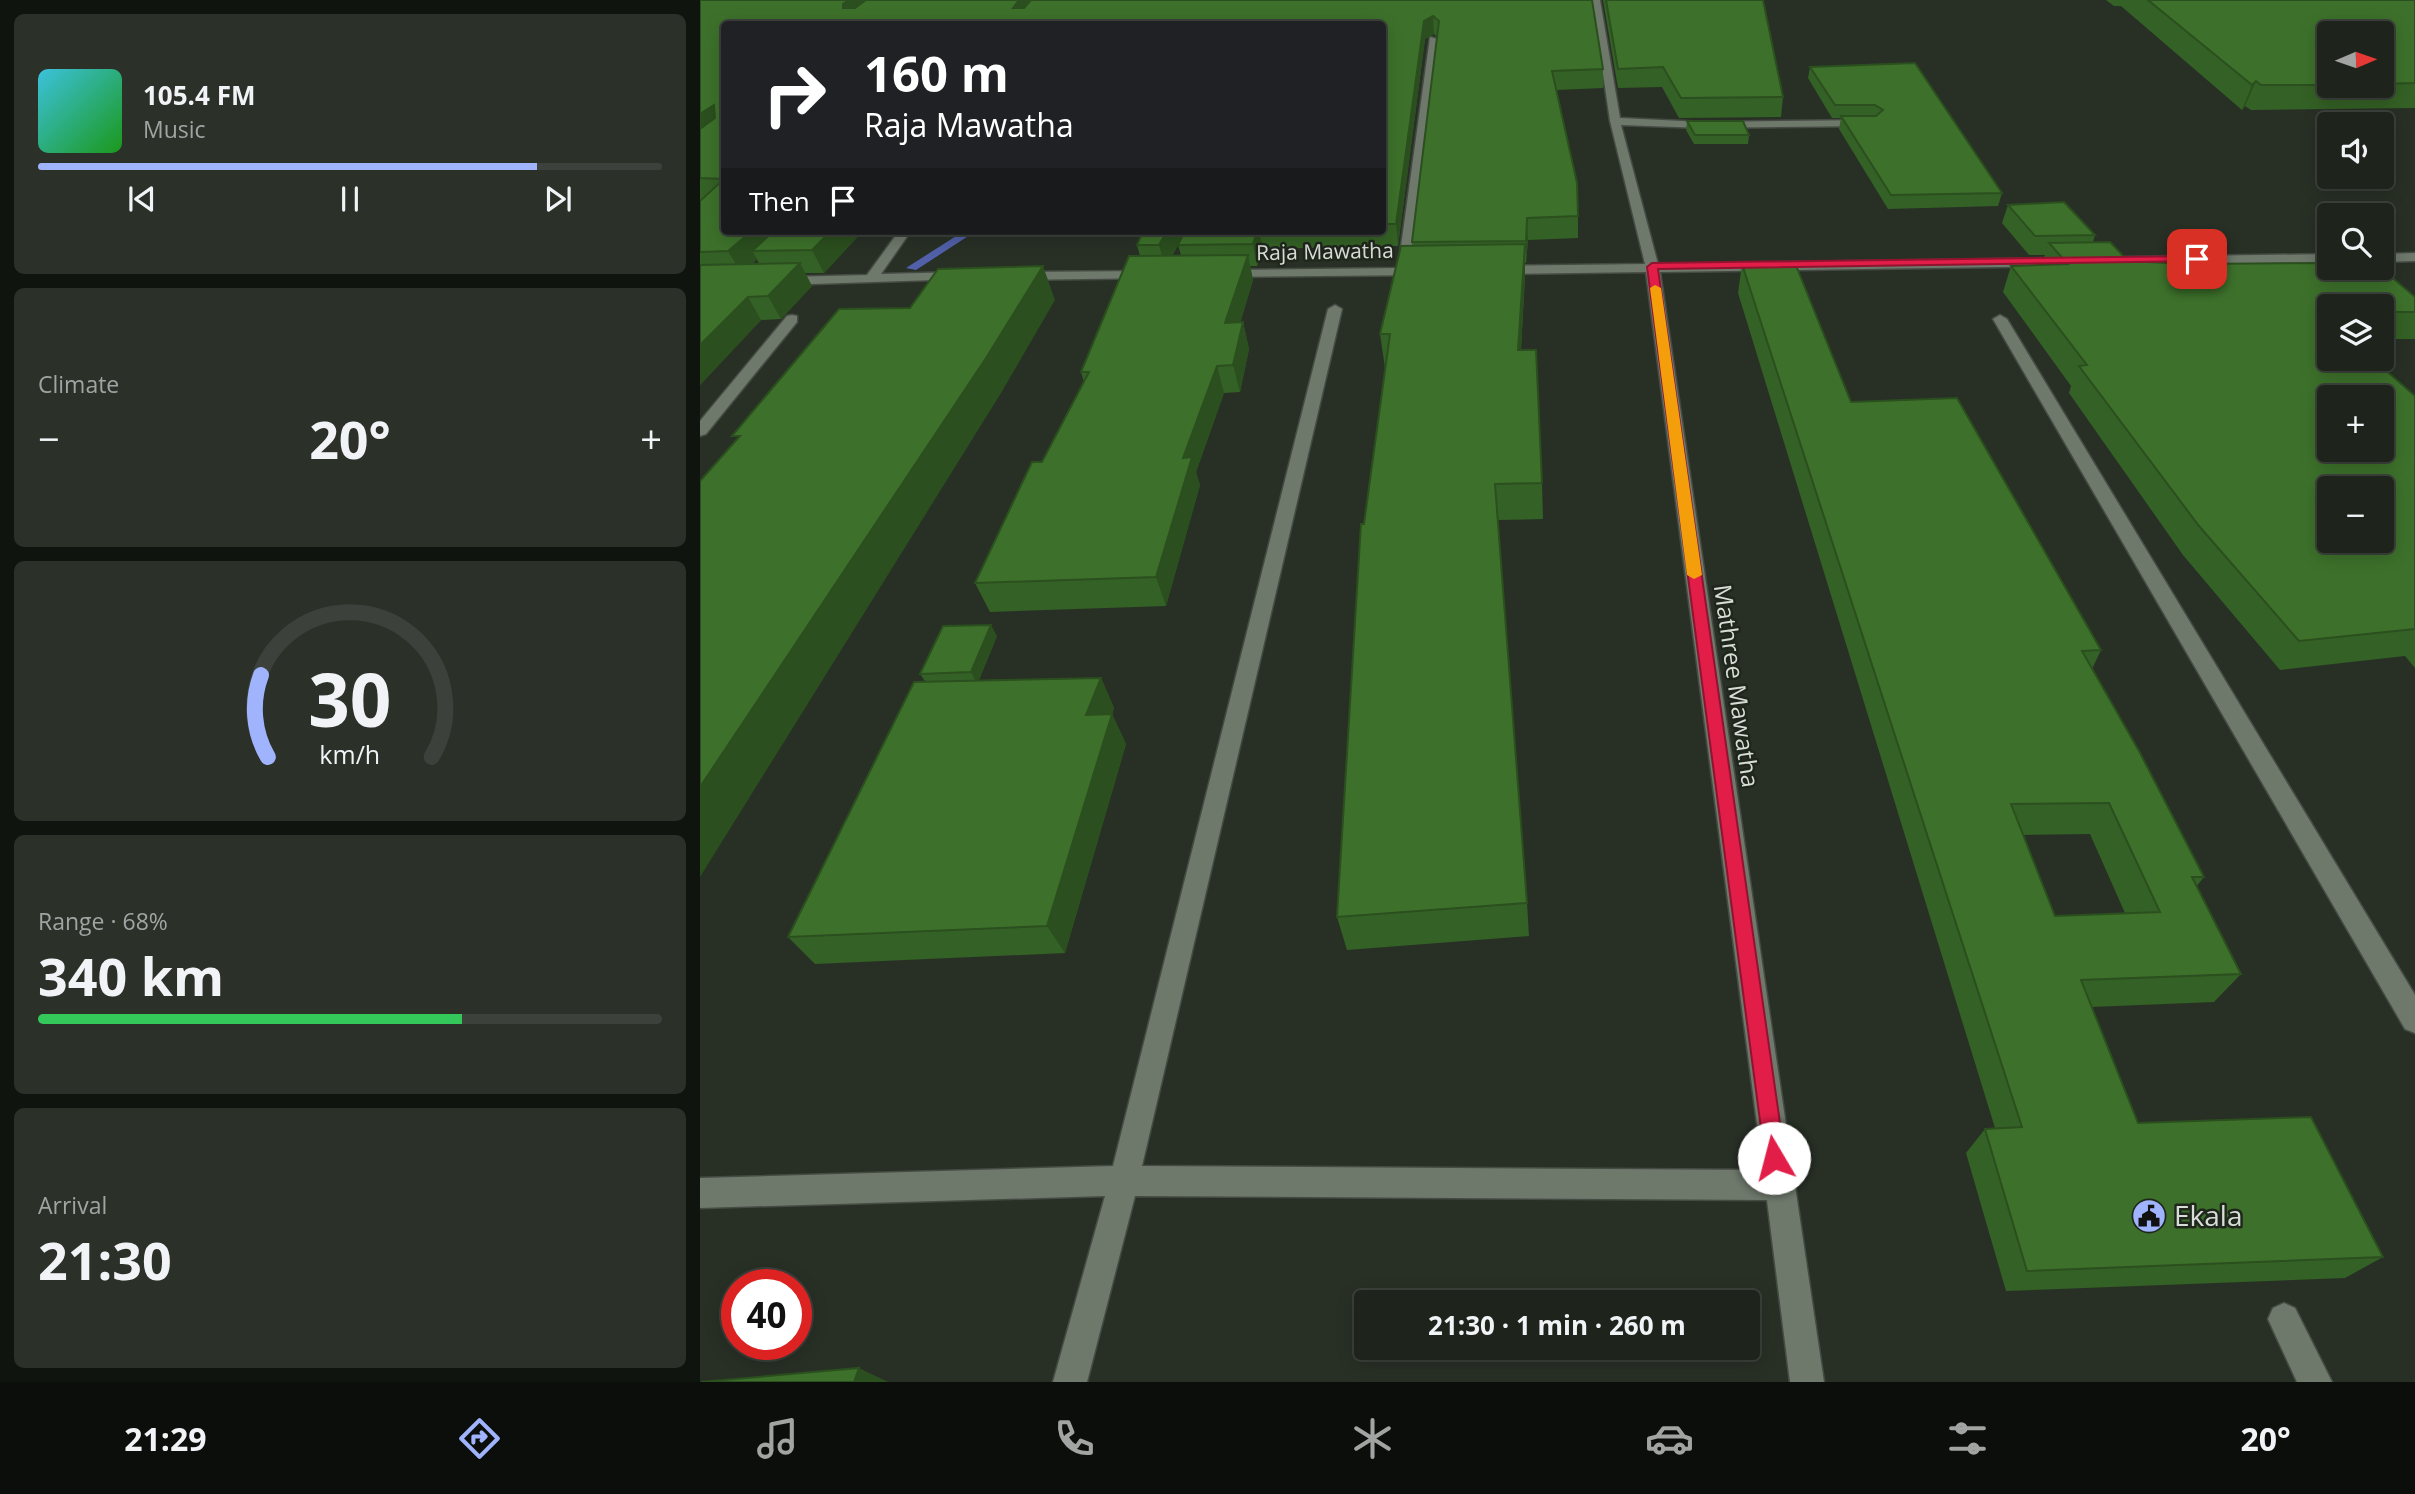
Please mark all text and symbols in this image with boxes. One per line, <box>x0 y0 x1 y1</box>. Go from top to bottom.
north arrow <box>2317 21 2394 98</box>
map controls <box>2317 21 2394 553</box>
text: 160 m <box>864 40 1009 106</box>
icon: right <box>749 49 840 140</box>
text: 105.4 FM <box>143 77 255 113</box>
text: Raja Mawatha <box>864 103 1074 146</box>
button: sound <box>2317 112 2394 189</box>
text: Music <box>143 113 206 145</box>
icon: previous <box>123 180 161 218</box>
icon: pause <box>331 180 369 218</box>
icon: next <box>539 180 577 218</box>
icon: arrive <box>824 182 862 220</box>
text: Then <box>749 183 810 219</box>
button: search <box>2317 203 2394 280</box>
pin <box>2167 229 2227 289</box>
street label: Raja Mawatha <box>1256 236 1394 266</box>
icon: arrive <box>2178 240 2216 278</box>
button: layers <box>2317 294 2394 371</box>
text: Climate <box>38 368 119 400</box>
button: + <box>2317 385 2394 462</box>
text: 20° <box>309 403 391 474</box>
text: − <box>38 412 60 464</box>
text: + <box>640 412 662 464</box>
button: − <box>2317 476 2394 553</box>
street label: Mathree Mawatha <box>1707 582 1768 789</box>
text: 30 <box>308 649 392 748</box>
text: km/h <box>320 737 380 771</box>
text: Range · 68% <box>38 905 168 937</box>
text: 340 km <box>38 940 224 1011</box>
position arrow <box>1737 1121 1811 1195</box>
text: Arrival <box>38 1189 107 1221</box>
place label: Ekala <box>2174 1196 2242 1234</box>
public building icon: Ekala <box>2130 1197 2168 1235</box>
text: 21:30 <box>38 1224 172 1295</box>
speed limit sign: 40 <box>721 1269 812 1360</box>
text: 21:30 · 1 min · 260 m <box>1428 1307 1686 1343</box>
icon: directions <box>455 1414 504 1463</box>
icon: music <box>753 1414 802 1463</box>
icon: phone <box>1050 1414 1099 1463</box>
icon: climate <box>1348 1414 1397 1463</box>
icon: car <box>1645 1414 1694 1463</box>
icon: filters <box>1943 1414 1992 1463</box>
text: 21:29 <box>124 1417 207 1460</box>
text: 20° <box>2240 1417 2291 1460</box>

